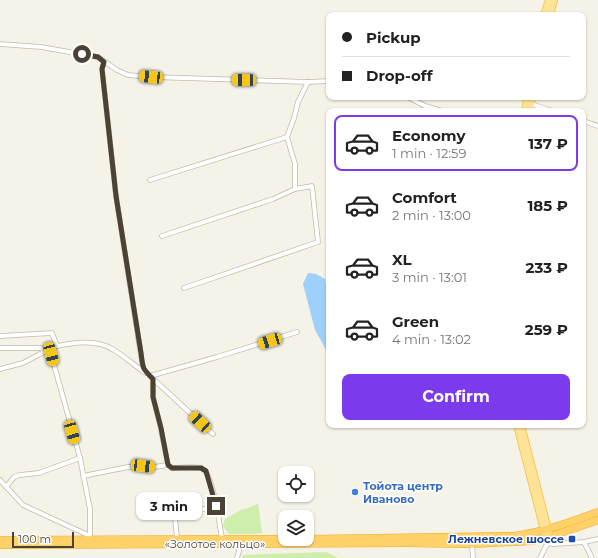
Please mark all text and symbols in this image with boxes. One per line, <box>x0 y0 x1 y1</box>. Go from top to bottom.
text: Pickup <box>366 28 421 47</box>
route start <box>73 45 91 63</box>
text: Drop-off <box>366 66 433 85</box>
car <box>138 70 164 84</box>
car <box>232 74 256 86</box>
icon: car <box>344 125 380 161</box>
text: Economy <box>392 126 465 145</box>
text: 137 ₽ <box>528 134 568 153</box>
text: 1 min · 12:59 <box>392 145 466 161</box>
icon: car <box>344 187 380 223</box>
text: Comfort <box>392 188 457 207</box>
text: 185 ₽ <box>527 196 568 215</box>
text: 2 min · 13:00 <box>392 207 471 223</box>
icon: car <box>344 249 380 285</box>
text: XL <box>392 250 411 269</box>
text: 233 ₽ <box>526 258 568 277</box>
text: 3 min · 13:01 <box>392 269 467 285</box>
icon: car <box>344 311 380 347</box>
text: Green <box>392 312 439 331</box>
text: 259 ₽ <box>525 320 568 339</box>
text: 4 min · 13:02 <box>392 331 471 347</box>
car <box>257 332 283 350</box>
car <box>42 341 60 367</box>
button: Confirm <box>342 374 570 420</box>
car <box>187 409 213 435</box>
car <box>63 419 81 445</box>
car <box>130 459 156 473</box>
map controls <box>278 466 314 546</box>
button: locate <box>278 466 314 502</box>
place label: Тойота центр Иваново <box>363 479 443 506</box>
marker: Тойота центр Иваново <box>350 487 360 497</box>
callout: 3 min <box>136 492 202 520</box>
route end <box>207 497 225 515</box>
text: 3 min <box>150 498 188 514</box>
button: layers <box>278 510 314 546</box>
scale bar <box>12 530 74 549</box>
text: 100 m <box>18 532 51 546</box>
place label: Лежневское шоссе <box>448 532 564 546</box>
marker: Лежневское шоссе <box>567 534 577 544</box>
street label: «Золотое кольцо» <box>165 537 265 551</box>

